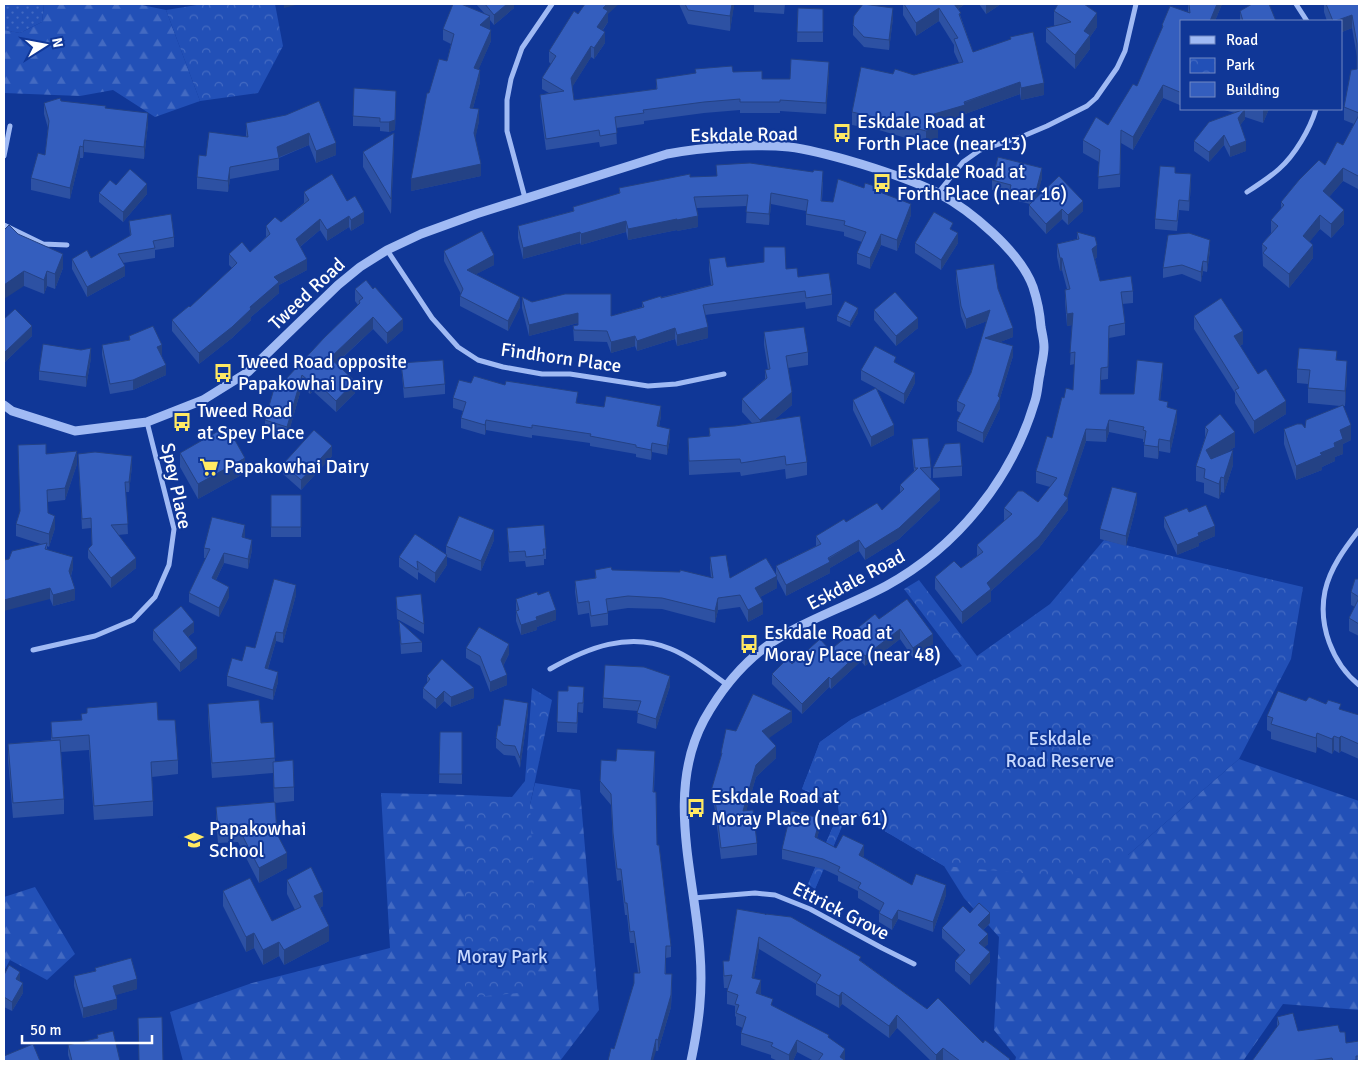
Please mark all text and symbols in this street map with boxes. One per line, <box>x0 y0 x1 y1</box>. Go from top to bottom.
north arrow <box>20 20 70 70</box>
legend <box>1180 20 1343 110</box>
text: Road <box>1226 31 1258 49</box>
text: N <box>48 36 67 49</box>
text: Park <box>1226 56 1255 74</box>
text: Building <box>1226 81 1280 99</box>
place label: Eskdale Road at Forth Place (near 13) <box>857 110 1027 156</box>
street label: Eskdale Road <box>690 122 798 148</box>
bus stop icon: Eskdale Road at Forth Place (near 13) <box>831 122 853 144</box>
place label: Eskdale Road at Forth Place (near 16) <box>897 160 1067 206</box>
bus stop icon: Eskdale Road at Forth Place (near 16) <box>871 172 893 194</box>
street label: Tweed Road <box>264 253 350 335</box>
street label: Findhorn Place <box>499 338 623 378</box>
place label: Tweed Road opposite Papakowhai Dairy <box>238 350 407 396</box>
bus stop icon: Tweed Road opposite Papakowhai Dairy <box>212 362 234 384</box>
place label: Tweed Road at Spey Place <box>197 399 305 445</box>
bus stop icon: Tweed Road at Spey Place <box>171 411 193 433</box>
street label: Spey Place <box>155 441 197 531</box>
place label: Papakowhai Dairy <box>224 455 369 479</box>
supermarket icon: Papakowhai Dairy <box>198 456 220 478</box>
street label: Eskdale Road <box>803 544 909 616</box>
place label: Eskdale Road at Moray Place (near 48) <box>764 621 941 667</box>
bus stop icon: Eskdale Road at Moray Place (near 48) <box>738 633 760 655</box>
park label: Eskdale Road Reserve <box>1006 727 1114 773</box>
place label: Eskdale Road at Moray Place (near 61) <box>711 785 888 831</box>
bus stop icon: Eskdale Road at Moray Place (near 61) <box>685 797 707 819</box>
place label: Papakowhai School <box>209 817 306 863</box>
school or university icon: Papakowhai School <box>183 829 205 851</box>
street label: Ettrick Grove <box>789 876 893 946</box>
park label: Moray Park <box>456 945 548 969</box>
scale bar <box>22 1012 152 1044</box>
text: 50 m <box>30 1021 61 1039</box>

